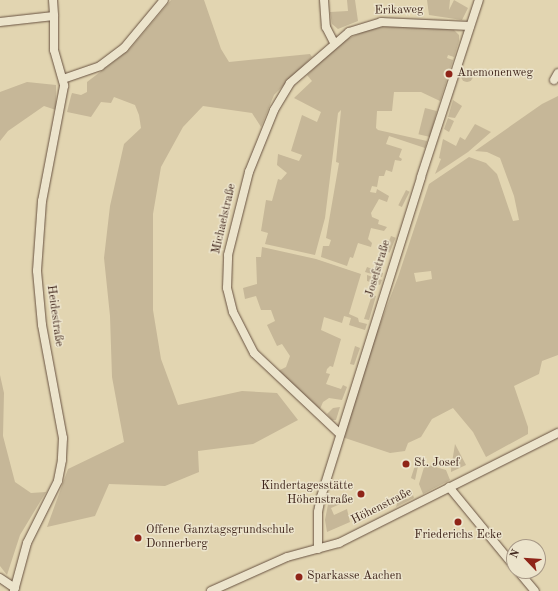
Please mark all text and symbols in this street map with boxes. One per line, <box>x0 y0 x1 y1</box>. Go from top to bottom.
street label: Erikaweg <box>374 3 424 19</box>
place label: Anemonenweg <box>457 67 533 81</box>
marker: Anemonenweg <box>444 69 454 79</box>
street label: Michaelstraße <box>210 182 240 256</box>
street label: Josefstraße <box>363 239 395 299</box>
street label: Heidestraße <box>43 284 65 348</box>
place label: St. Josef <box>414 457 459 471</box>
marker: St. Josef <box>401 459 411 469</box>
place label: Kindertagesstätte Höhenstraße <box>261 480 353 508</box>
street label: Höhenstraße <box>349 486 415 528</box>
marker: Kindertagesstätte Höhenstraße <box>356 489 366 499</box>
marker: Friederichs Ecke <box>453 517 463 527</box>
place label: Offene Ganztagsgrundschule Donnerberg <box>146 524 294 552</box>
place label: Friederichs Ecke <box>414 529 502 543</box>
marker: Offene Ganztagsgrundschule Donnerberg <box>133 533 143 543</box>
north arrow <box>506 539 546 579</box>
text: N <box>509 548 522 560</box>
place label: Sparkasse Aachen <box>307 570 402 584</box>
marker: Sparkasse Aachen <box>294 572 304 582</box>

